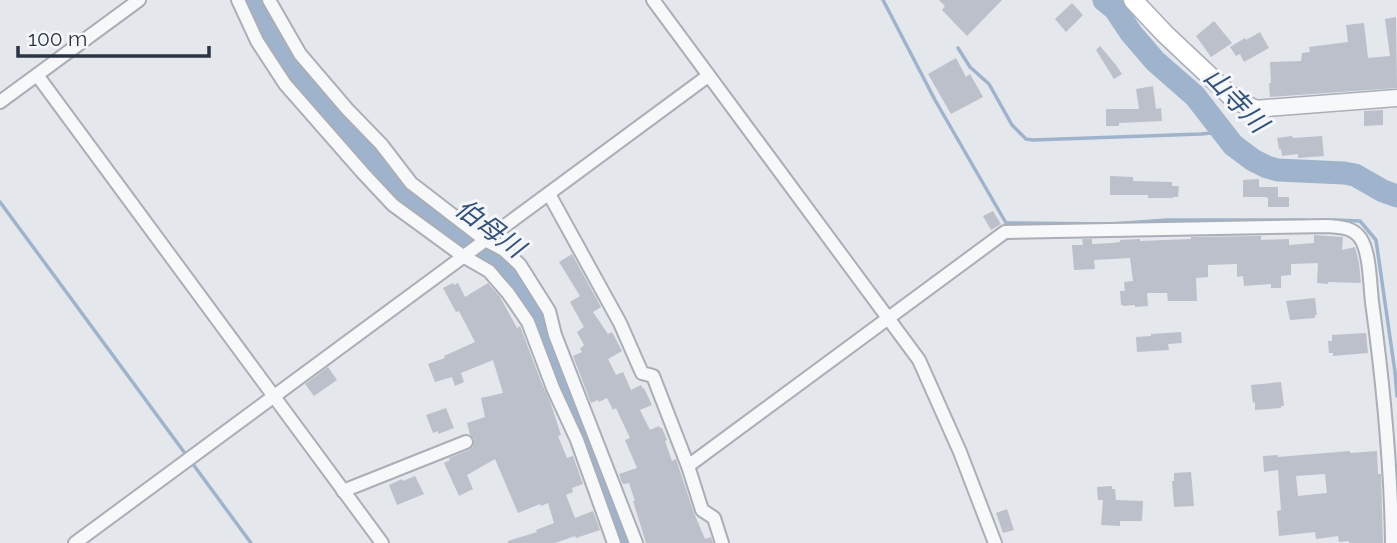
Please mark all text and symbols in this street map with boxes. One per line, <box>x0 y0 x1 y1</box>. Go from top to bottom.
scale bar <box>18 14 208 58</box>
text: 100 m <box>28 26 87 51</box>
water label: 山寺川 <box>1198 62 1276 141</box>
water label: 伯母川 <box>450 193 533 265</box>

